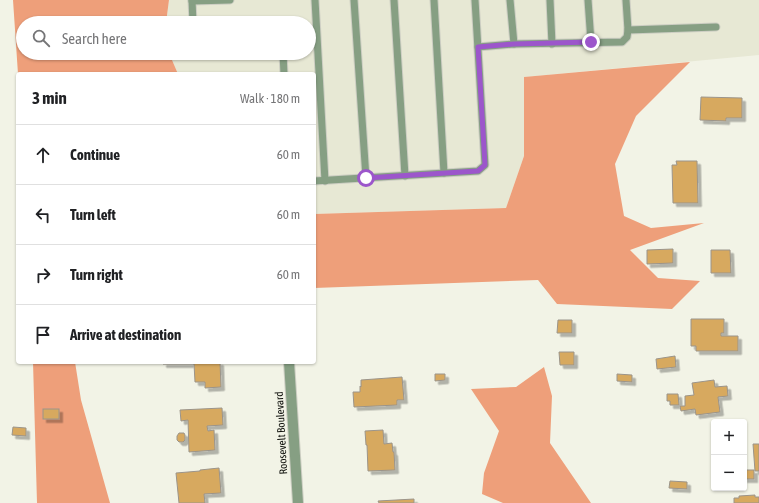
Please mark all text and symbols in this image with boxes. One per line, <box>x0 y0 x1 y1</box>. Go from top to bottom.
search box <box>16 16 316 60</box>
icon: search <box>30 27 52 49</box>
text: Search here <box>62 30 127 47</box>
route end <box>582 33 600 51</box>
text: 3 min <box>32 88 67 108</box>
text: Walk · 180 m <box>240 91 300 106</box>
icon: ahead <box>32 144 54 166</box>
text: Continue <box>70 146 120 163</box>
text: 60 m <box>277 147 300 162</box>
route start <box>357 169 375 187</box>
icon: left <box>32 204 54 226</box>
text: Turn left <box>70 206 116 223</box>
text: 60 m <box>277 207 300 222</box>
icon: right <box>32 264 54 286</box>
text: Turn right <box>70 266 123 283</box>
text: 60 m <box>277 267 300 282</box>
icon: arrive <box>32 324 54 346</box>
text: Arrive at destination <box>70 326 181 343</box>
street label: Roosevelt Boulevard <box>273 391 289 475</box>
map controls <box>711 419 747 491</box>
button: + <box>711 419 747 455</box>
button: − <box>711 455 747 491</box>

